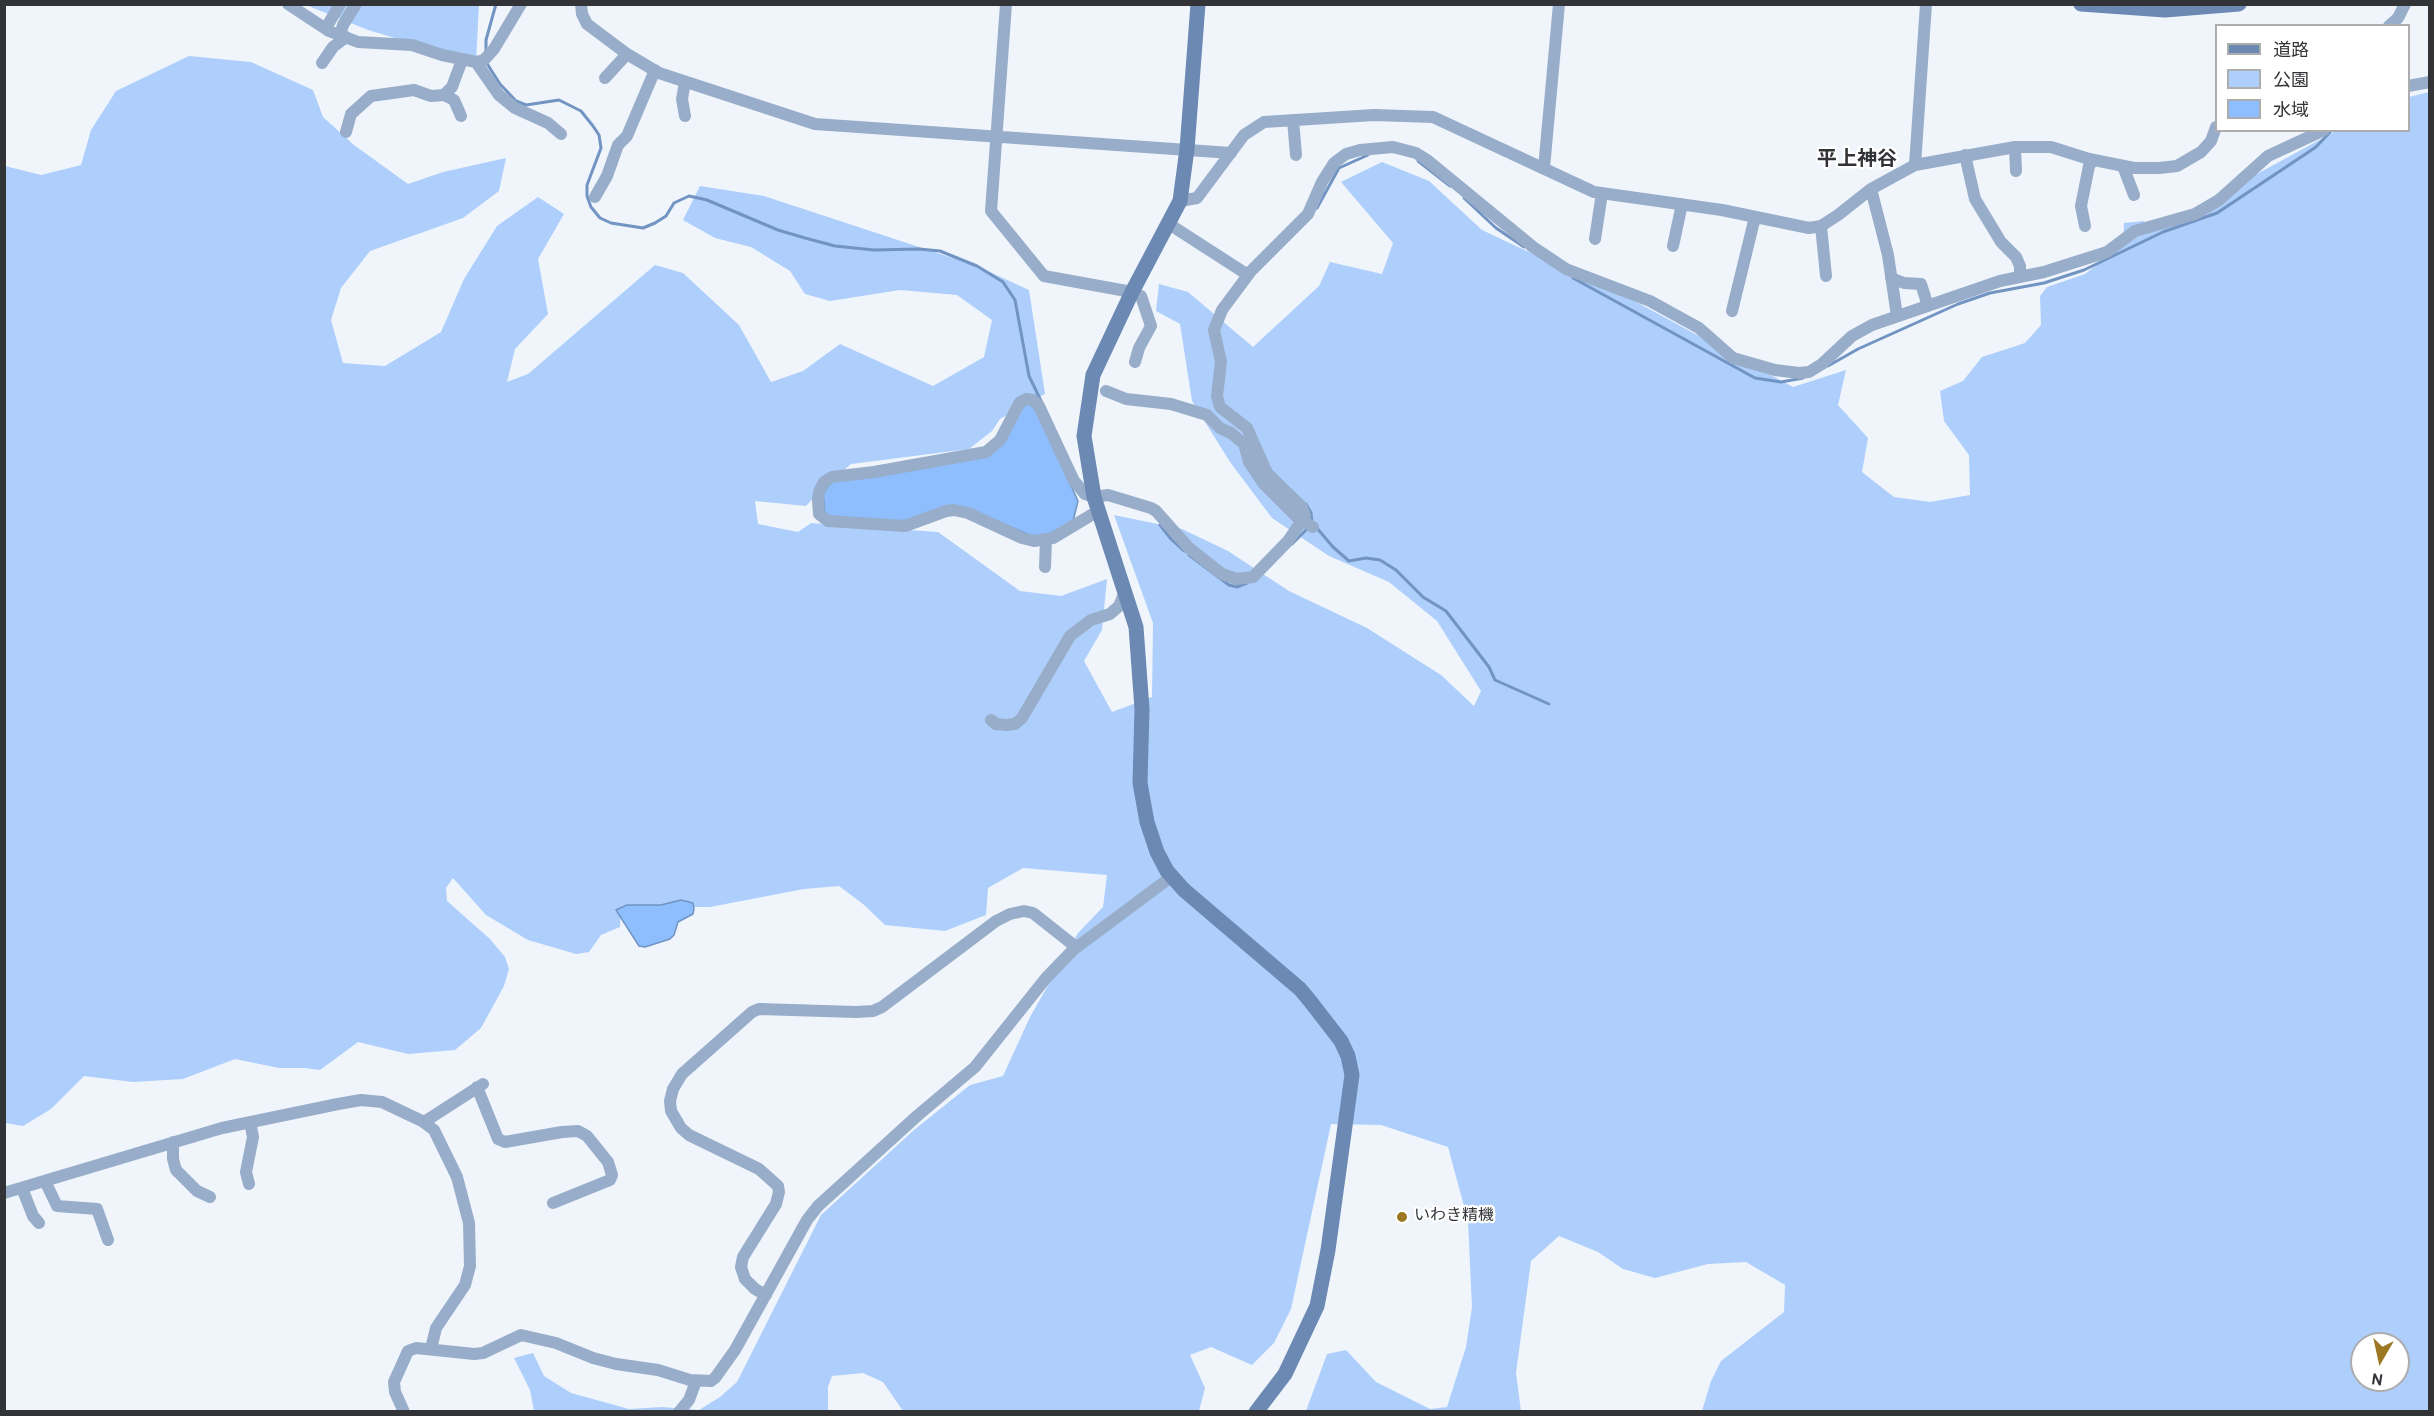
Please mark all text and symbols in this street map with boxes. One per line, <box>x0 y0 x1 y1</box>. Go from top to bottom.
legend <box>2215 24 2410 132</box>
text: 道路 <box>2273 40 2309 63</box>
text: 公園 <box>2273 70 2309 93</box>
text: 水域 <box>2273 100 2309 123</box>
district label: 平上神谷 <box>1817 149 1897 173</box>
place label: いわき精機 <box>1414 1207 1494 1227</box>
marker: いわき精機 <box>1395 1210 1409 1224</box>
north arrow <box>2350 1332 2410 1392</box>
text: N <box>2370 1367 2385 1389</box>

